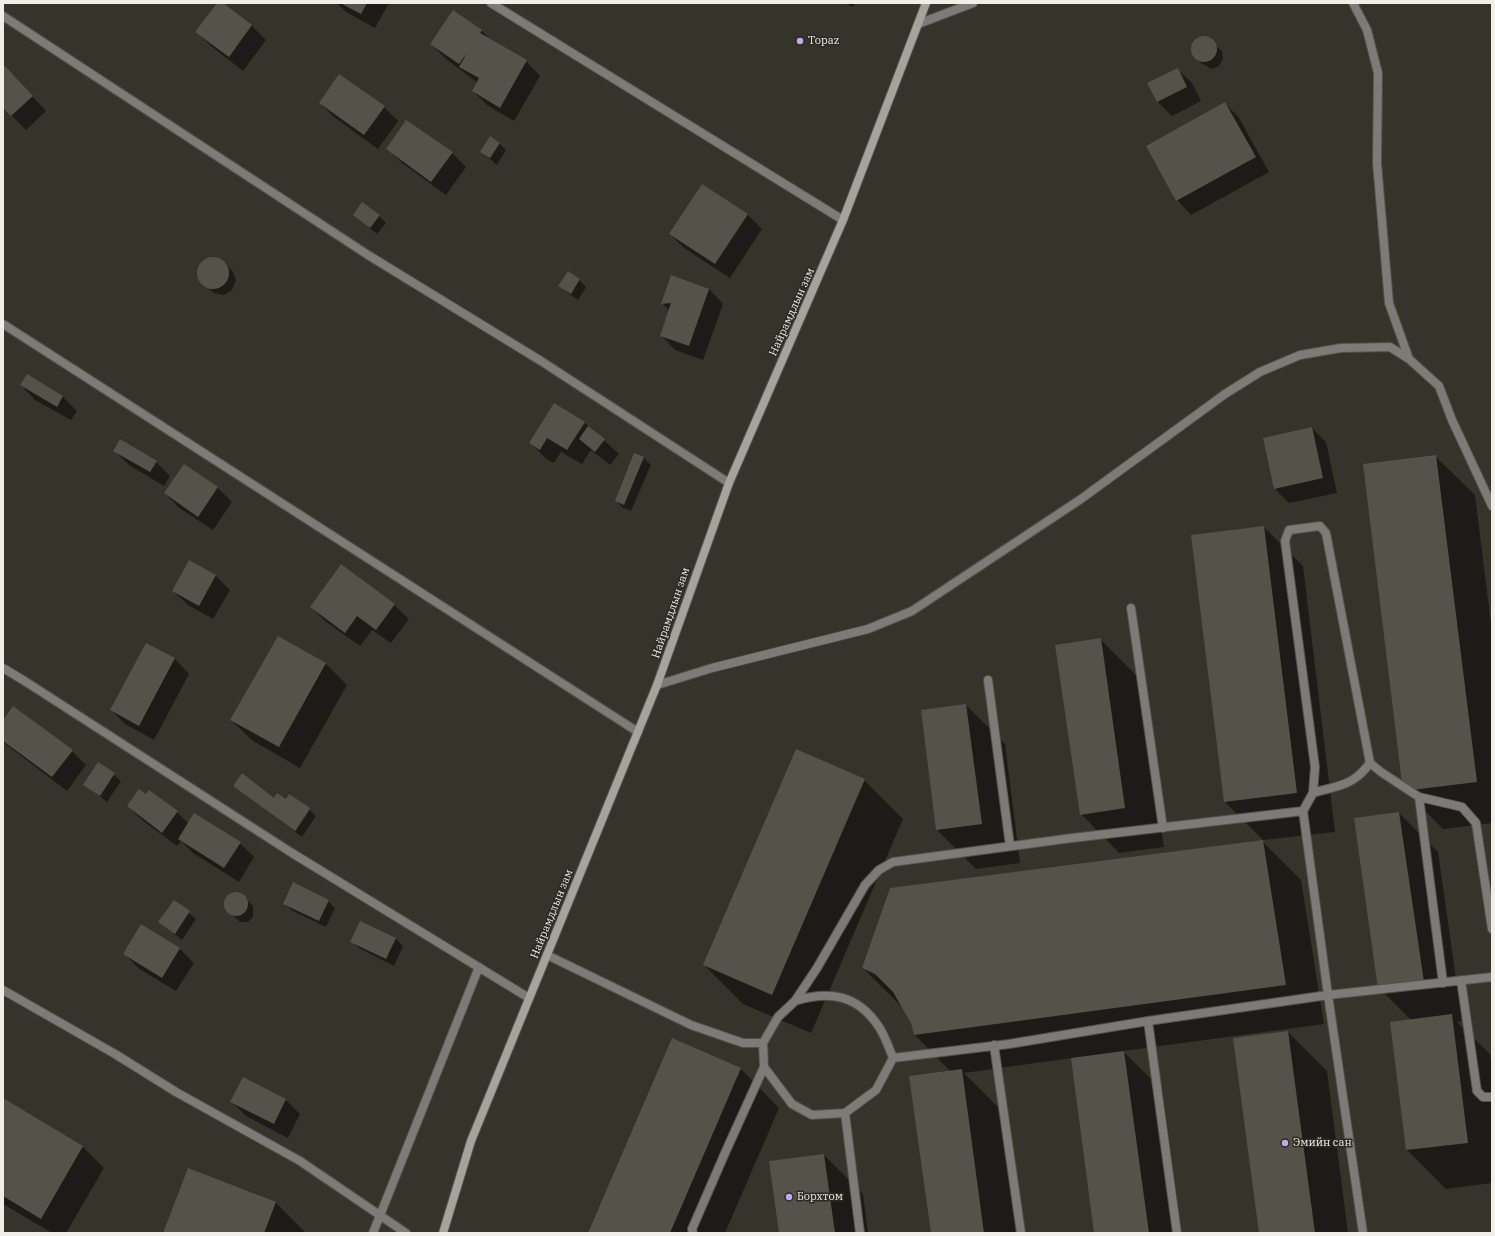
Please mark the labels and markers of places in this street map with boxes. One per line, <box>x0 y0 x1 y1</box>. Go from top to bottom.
place label: Topaz <box>808 34 839 48</box>
marker: Topaz <box>795 36 805 46</box>
place label: Эмийн сан <box>1293 1136 1352 1150</box>
marker: Эмийн сан <box>1280 1138 1290 1148</box>
place label: Борхтом <box>797 1190 843 1204</box>
marker: Борхтом <box>784 1192 794 1202</box>

